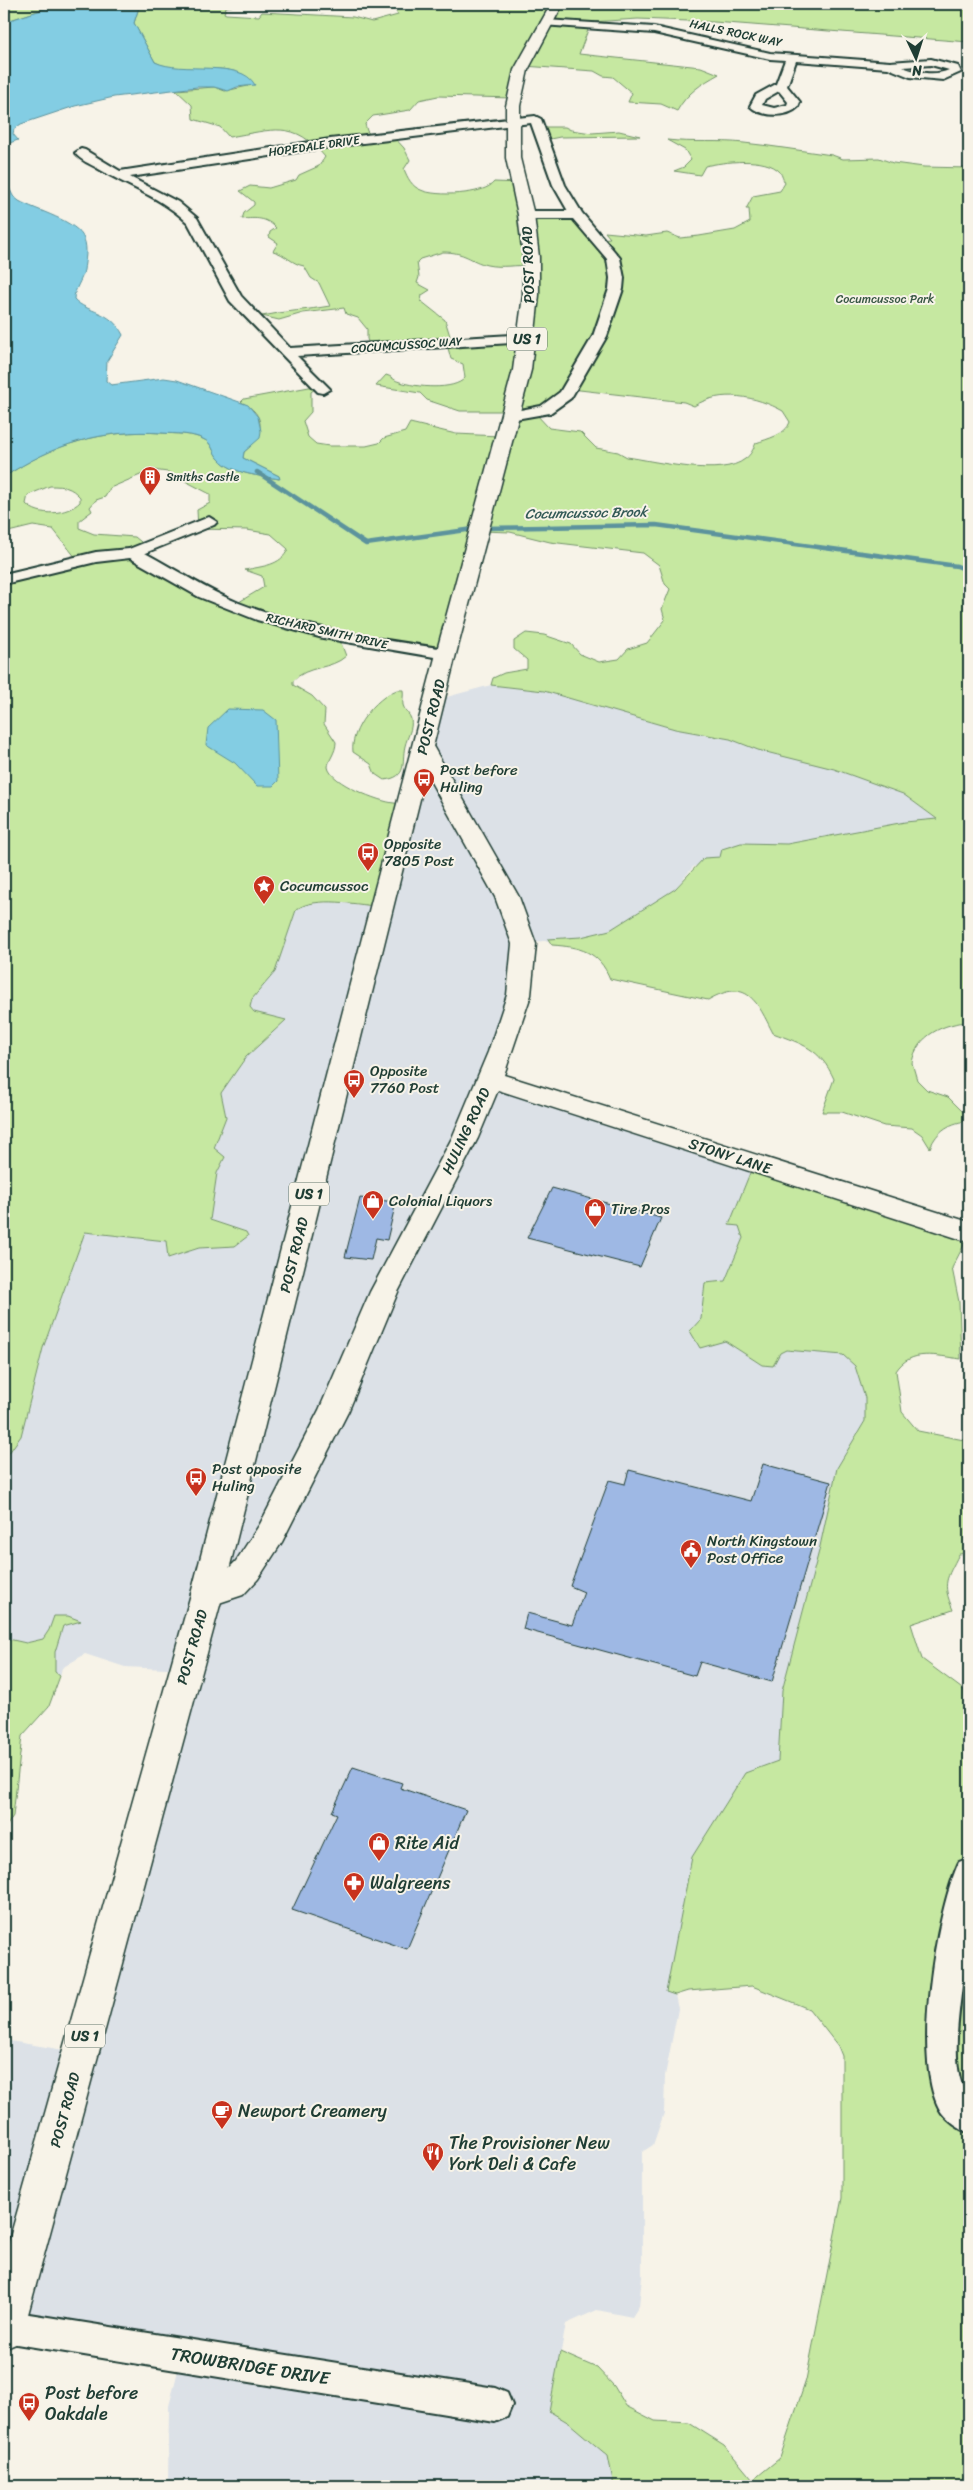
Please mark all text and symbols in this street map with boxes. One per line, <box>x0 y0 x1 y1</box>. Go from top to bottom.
street label: HALLS ROCK WAY <box>687 12 785 54</box>
north arrow <box>890 32 940 82</box>
text: N <box>911 58 924 83</box>
street label: HOPEDALE DRIVE <box>267 129 362 163</box>
street label: POST ROAD <box>514 226 542 304</box>
park label: Cocumcussoc Park <box>836 288 935 310</box>
road number: US 1 <box>507 328 547 350</box>
street label: COCUMCUSSOC WAY <box>351 330 464 360</box>
building icon: Smiths Castle <box>138 465 162 496</box>
place label: Smiths Castle <box>166 466 240 488</box>
water label: Cocumcussoc Brook <box>525 499 649 527</box>
street label: RICHARD SMITH DRIVE <box>264 606 391 656</box>
street label: POST ROAD <box>409 676 453 758</box>
place label: Post before Huling <box>440 757 518 800</box>
bus stop icon: Post before Huling <box>412 767 436 798</box>
place label: Opposite 7805 Post <box>384 831 455 874</box>
bus stop icon: Opposite 7805 Post <box>356 841 380 872</box>
place label: Cocumcussoc <box>280 873 369 899</box>
place icon: Cocumcussoc <box>252 874 276 905</box>
place label: Opposite 7760 Post <box>370 1058 440 1101</box>
bus stop icon: Opposite 7760 Post <box>342 1068 366 1099</box>
street label: HULING ROAD <box>434 1083 498 1179</box>
street label: STONY LANE <box>685 1130 776 1182</box>
road number: US 1 <box>289 1182 329 1206</box>
place label: Colonial Liquors <box>389 1188 493 1214</box>
shop icon: Colonial Liquors <box>361 1189 385 1220</box>
place label: Tire Pros <box>611 1196 671 1222</box>
shop icon: Tire Pros <box>583 1197 607 1228</box>
street label: POST ROAD <box>272 1214 316 1296</box>
place label: Post opposite Huling <box>212 1456 302 1499</box>
bus stop icon: Post opposite Huling <box>184 1466 208 1497</box>
place label: North Kingstown Post Office <box>707 1528 817 1571</box>
public building icon: North Kingstown Post Office <box>679 1538 703 1569</box>
street label: POST ROAD <box>169 1606 215 1688</box>
place label: Rite Aid <box>395 1827 460 1859</box>
shop icon: Rite Aid <box>367 1831 391 1862</box>
place label: Walgreens <box>370 1867 451 1899</box>
pharmacy icon: Walgreens <box>342 1871 366 1902</box>
road number: US 1 <box>65 2024 105 2048</box>
street label: POST ROAD <box>42 2069 88 2151</box>
place label: Newport Creamery <box>238 2095 388 2127</box>
cafe icon: Newport Creamery <box>210 2099 234 2130</box>
place label: The Provisioner New York Deli & Cafe <box>449 2127 610 2180</box>
restaurant icon: The Provisioner New York Deli & Cafe <box>421 2141 445 2172</box>
street label: TROWBRIDGE DRIVE <box>168 2338 333 2395</box>
place label: Post before Oakdale <box>45 2377 138 2430</box>
bus stop icon: Post before Oakdale <box>17 2391 41 2422</box>

